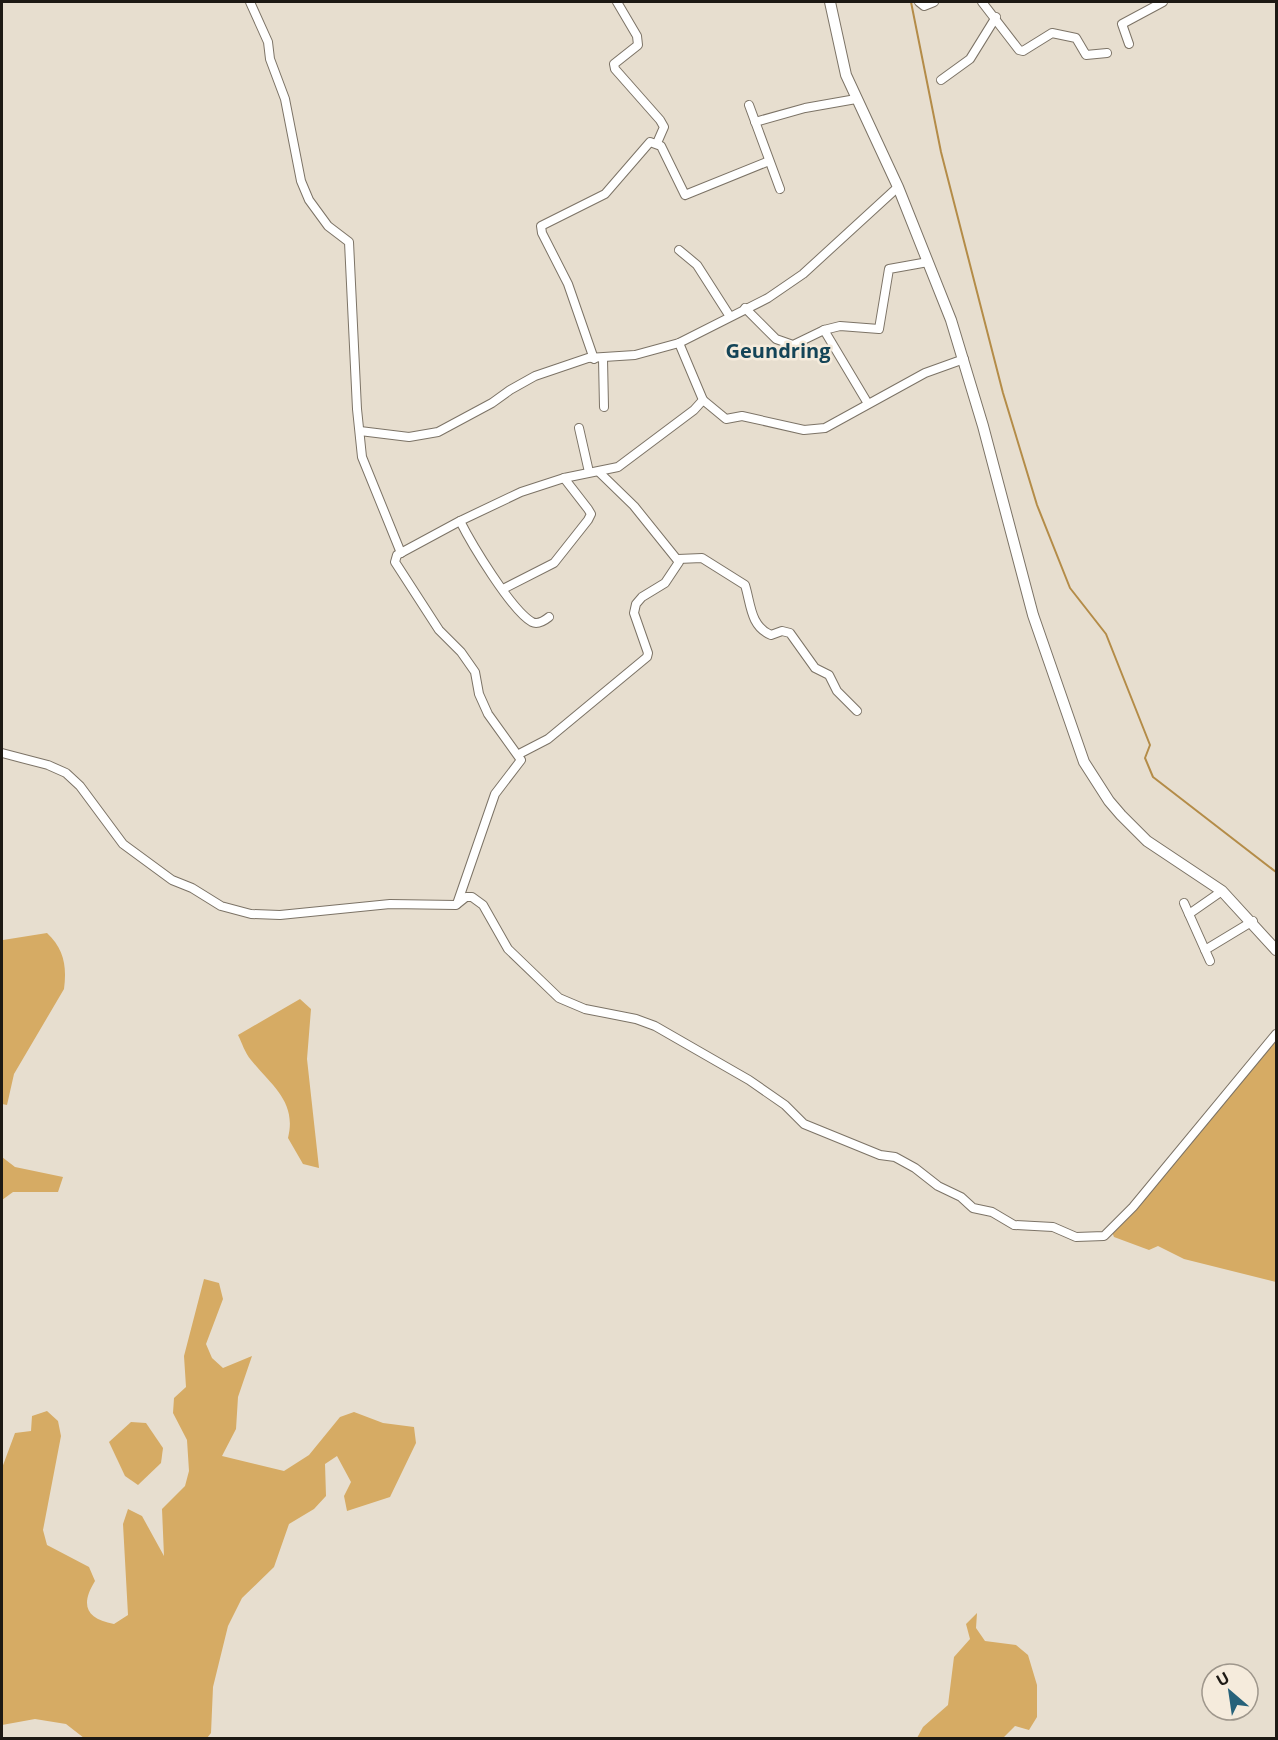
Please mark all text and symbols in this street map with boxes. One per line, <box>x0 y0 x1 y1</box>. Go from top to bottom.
district label: Geundring <box>726 337 831 364</box>
north arrow <box>1200 1662 1260 1722</box>
text: U <box>1212 1666 1233 1691</box>

